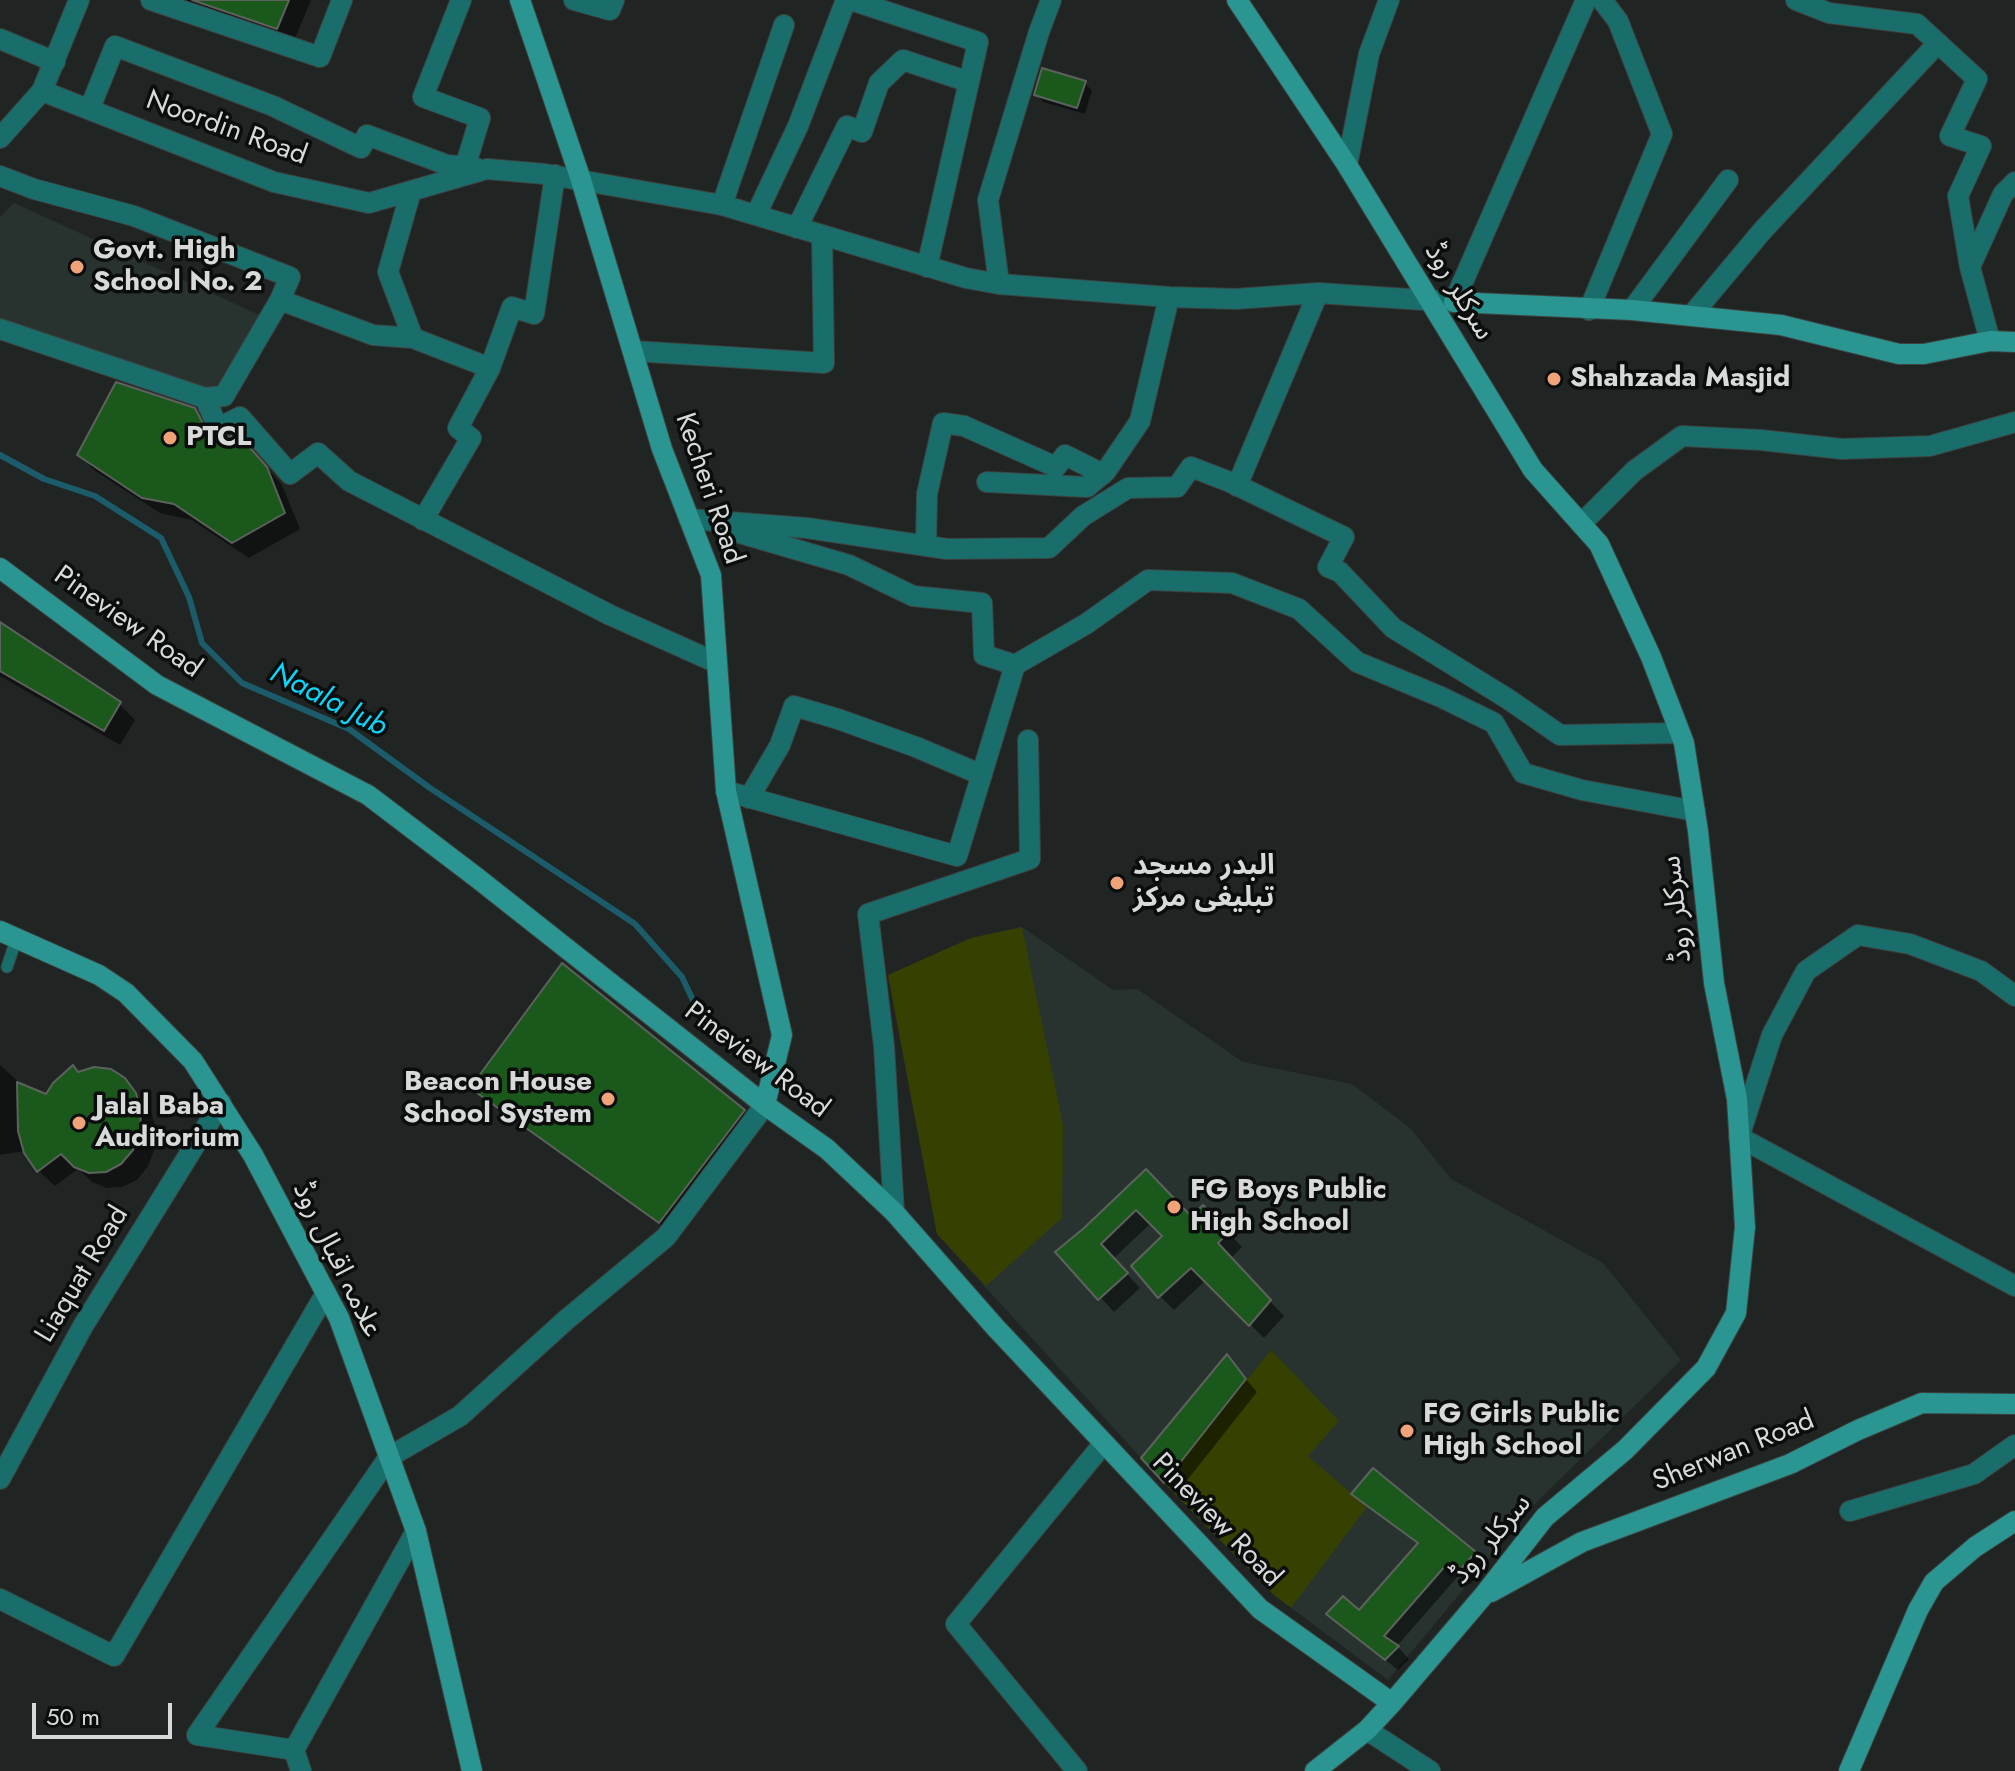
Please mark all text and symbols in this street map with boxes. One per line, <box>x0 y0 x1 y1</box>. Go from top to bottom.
street label: Noordin Road <box>141 84 311 174</box>
place label: Govt. High School No. 2 <box>93 234 262 300</box>
street label: سرکلر روڈ <box>1416 237 1500 347</box>
marker: Govt. High School No. 2 <box>68 258 86 276</box>
place label: Shahzada Masjid <box>1570 362 1790 396</box>
marker: Shahzada Masjid <box>1545 370 1563 388</box>
street label: Kecheri Road <box>666 409 750 569</box>
place label: PTCL <box>186 421 251 455</box>
marker: PTCL <box>161 429 179 447</box>
street label: Pineview Road <box>47 560 207 686</box>
water label: Naala Jub <box>263 656 393 746</box>
place label: البدر مسجد تبلیغی مرکز <box>1133 850 1275 916</box>
street label: سرکلر روڈ <box>1656 854 1700 964</box>
marker: البدر مسجد تبلیغی مرکز <box>1108 874 1126 892</box>
street label: Pineview Road <box>677 996 835 1126</box>
place label: Beacon House School System <box>403 1066 592 1132</box>
place label: Jalal Baba Auditorium <box>95 1090 240 1156</box>
marker: Beacon House School System <box>599 1090 617 1108</box>
marker: Jalal Baba Auditorium <box>70 1114 88 1132</box>
place label: FG Boys Public High School <box>1190 1174 1387 1240</box>
street label: علامہ اقبال روڈ <box>284 1177 388 1343</box>
marker: FG Boys Public High School <box>1165 1198 1183 1216</box>
street label: Liaquat Road <box>29 1201 137 1349</box>
place label: FG Girls Public High School <box>1423 1398 1620 1464</box>
street label: Sherwan Road <box>1648 1404 1820 1500</box>
marker: FG Girls Public High School <box>1398 1422 1416 1440</box>
street label: Pineview Road <box>1144 1447 1288 1595</box>
street label: سرکلر روڈ <box>1445 1488 1539 1592</box>
scale bar <box>36 1687 176 1737</box>
text: 50 m <box>46 1699 100 1734</box>

